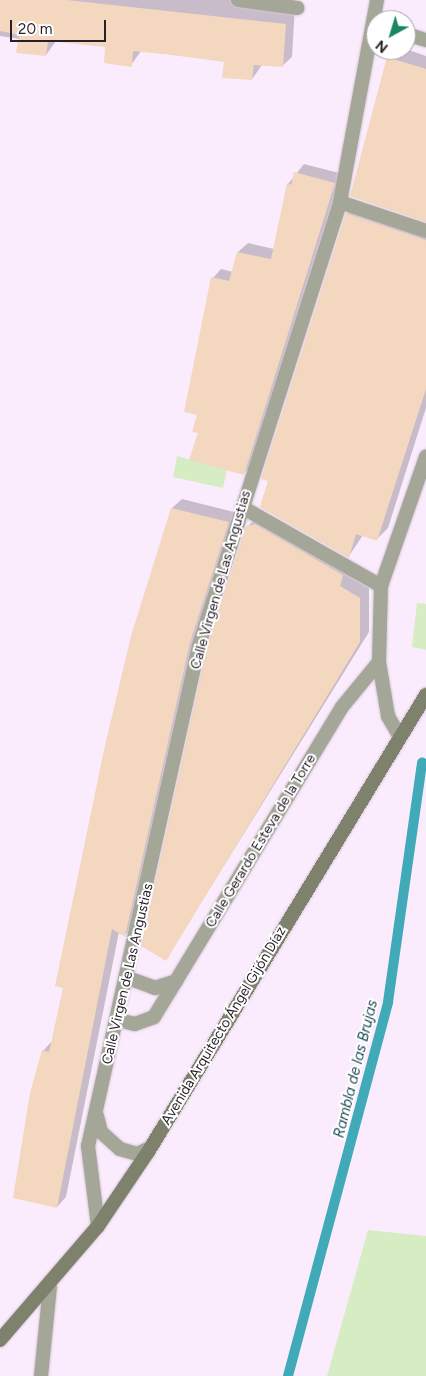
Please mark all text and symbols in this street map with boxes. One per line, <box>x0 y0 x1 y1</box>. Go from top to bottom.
scale bar <box>12 10 109 42</box>
north arrow <box>366 10 416 60</box>
text: 20 m <box>18 20 52 38</box>
text: N <box>372 36 391 56</box>
street label: Calle Virgen de Las Angustias <box>187 489 255 671</box>
street label: Calle Gerardo Esteva de la Torre <box>202 751 320 931</box>
street label: Calle Virgen de Las Angustias <box>99 882 157 1066</box>
street label: Avenida Arquitecto Ángel Gijón Díaz <box>158 924 290 1128</box>
water label: Rambla de las Brujas <box>330 998 382 1140</box>

